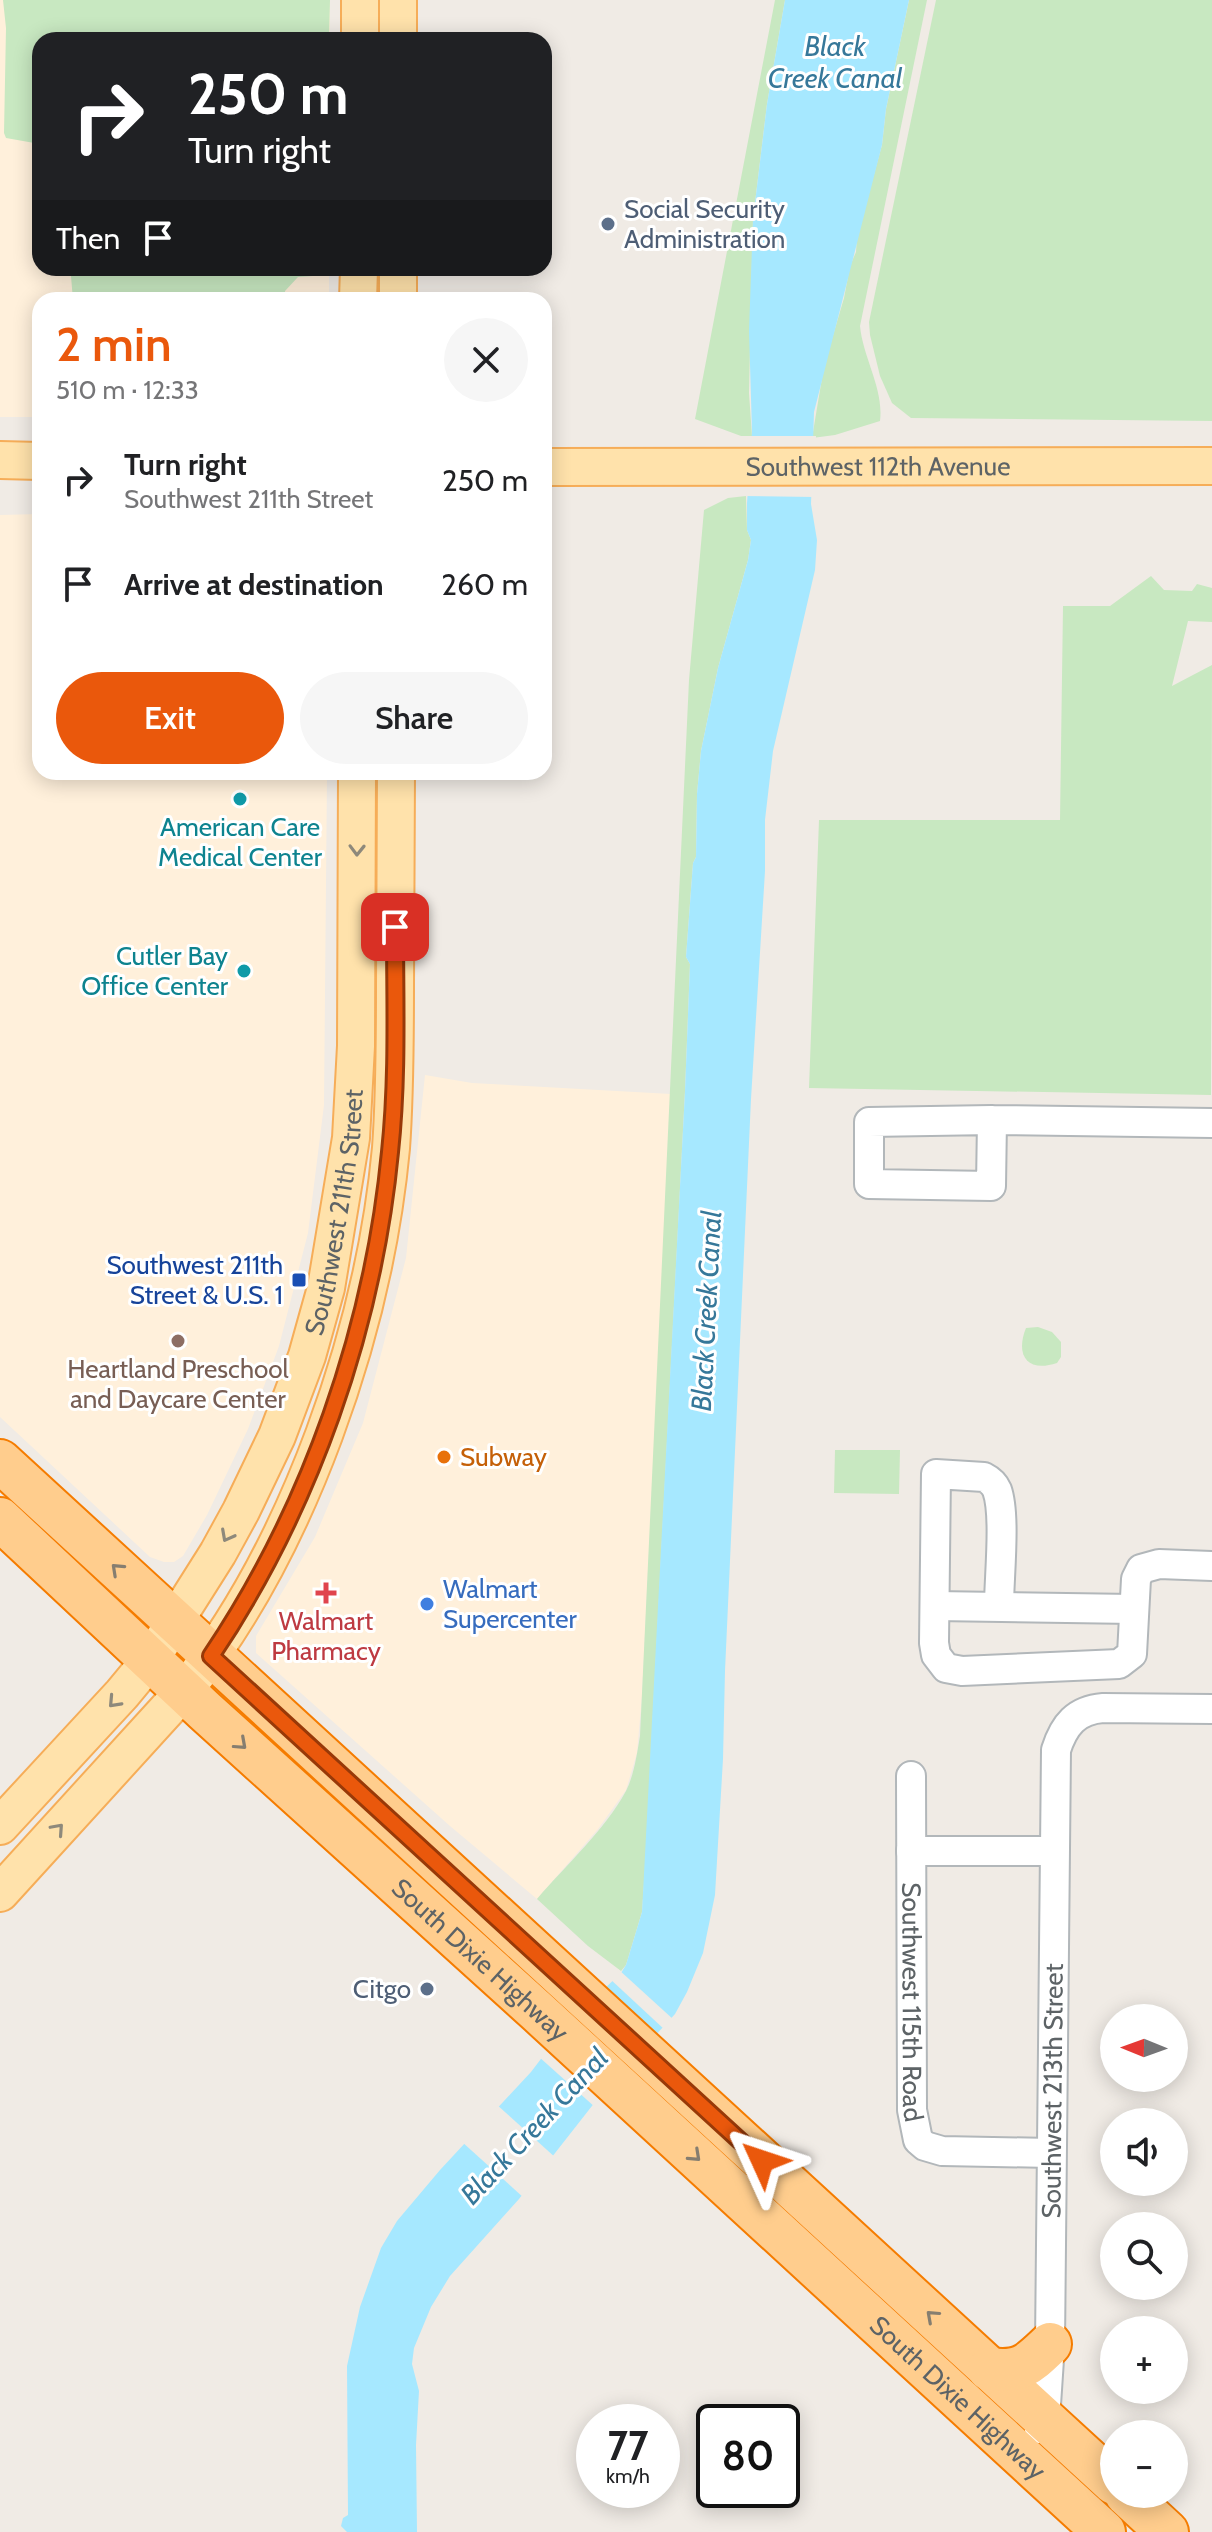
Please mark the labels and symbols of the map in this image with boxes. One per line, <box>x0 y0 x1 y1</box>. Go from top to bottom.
water label: Black Creek Canal <box>768 29 903 95</box>
place label: Social Security Administration <box>624 193 785 255</box>
marker: Social Security Administration <box>599 215 617 233</box>
street label: Southwest 112th Avenue <box>745 450 1011 483</box>
marker: American Care Medical Center <box>231 790 249 808</box>
place label: American Care Medical Center <box>158 811 323 873</box>
one-way arrow <box>348 844 366 857</box>
pin <box>361 893 429 961</box>
place label: Cutler Bay Office Center <box>81 940 229 1002</box>
marker: Cutler Bay Office Center <box>235 962 253 980</box>
street label: Southwest 211th Street <box>298 1088 370 1339</box>
water label: Black Creek Canal <box>684 1209 728 1412</box>
place label: Southwest 211th Street & U.S. 1 <box>106 1249 283 1311</box>
marker: Southwest 211th Street & U.S. 1 <box>290 1271 308 1289</box>
marker: Heartland Preschool and Daycare Center <box>169 1332 187 1350</box>
place label: Heartland Preschool and Daycare Center <box>67 1353 289 1415</box>
place label: Subway <box>460 1441 547 1473</box>
marker: Subway <box>435 1448 453 1466</box>
one-way arrow <box>221 1528 237 1542</box>
one-way arrow <box>112 1564 126 1579</box>
place label: Walmart Supercenter <box>443 1573 578 1635</box>
marker: Walmart Pharmacy <box>317 1584 335 1602</box>
marker: Walmart Supercenter <box>418 1595 436 1613</box>
place label: Walmart Pharmacy <box>271 1605 381 1667</box>
one-way arrow <box>109 1693 124 1707</box>
one-way arrow <box>231 1734 246 1748</box>
one-way arrow <box>49 1824 64 1838</box>
street label: South Dixie Highway <box>385 1872 575 2048</box>
street label: Southwest 115th Road <box>895 1882 930 2125</box>
street label: Southwest 213th Street <box>1035 1963 1070 2219</box>
place label: Citgo <box>353 1973 411 2005</box>
marker: Citgo <box>418 1980 436 1998</box>
north arrow <box>1100 2004 1188 2092</box>
water label: Black Creek Canal <box>453 2041 615 2211</box>
position arrow <box>720 2119 804 2203</box>
one-way arrow <box>686 2147 700 2162</box>
street label: South Dixie Highway <box>863 2309 1052 2487</box>
one-way arrow <box>926 2312 941 2326</box>
speed limit sign: 80 <box>696 2404 800 2508</box>

